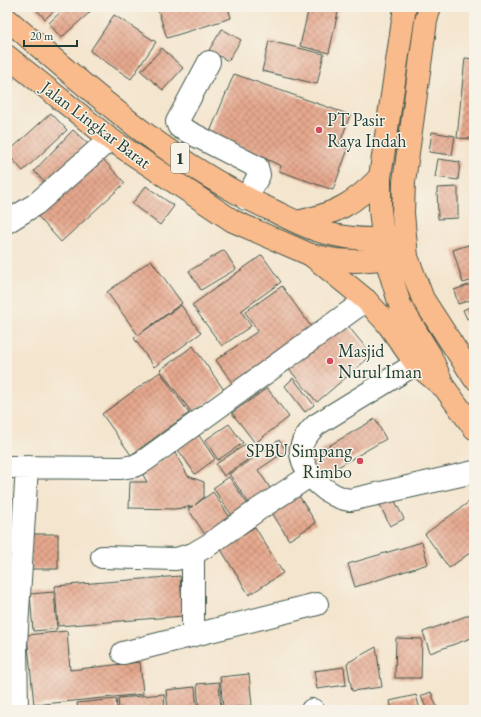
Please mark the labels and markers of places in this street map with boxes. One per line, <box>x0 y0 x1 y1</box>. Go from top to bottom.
place label: PT Pasir Raya Indah <box>327 108 406 152</box>
marker: PT Pasir Raya Indah <box>314 125 324 135</box>
place label: Masjid Nurul Iman <box>338 339 422 383</box>
marker: Masjid Nurul Iman <box>325 356 335 366</box>
place label: SPBU Simpang Rimbo <box>246 439 352 483</box>
marker: SPBU Simpang Rimbo <box>355 456 365 466</box>

